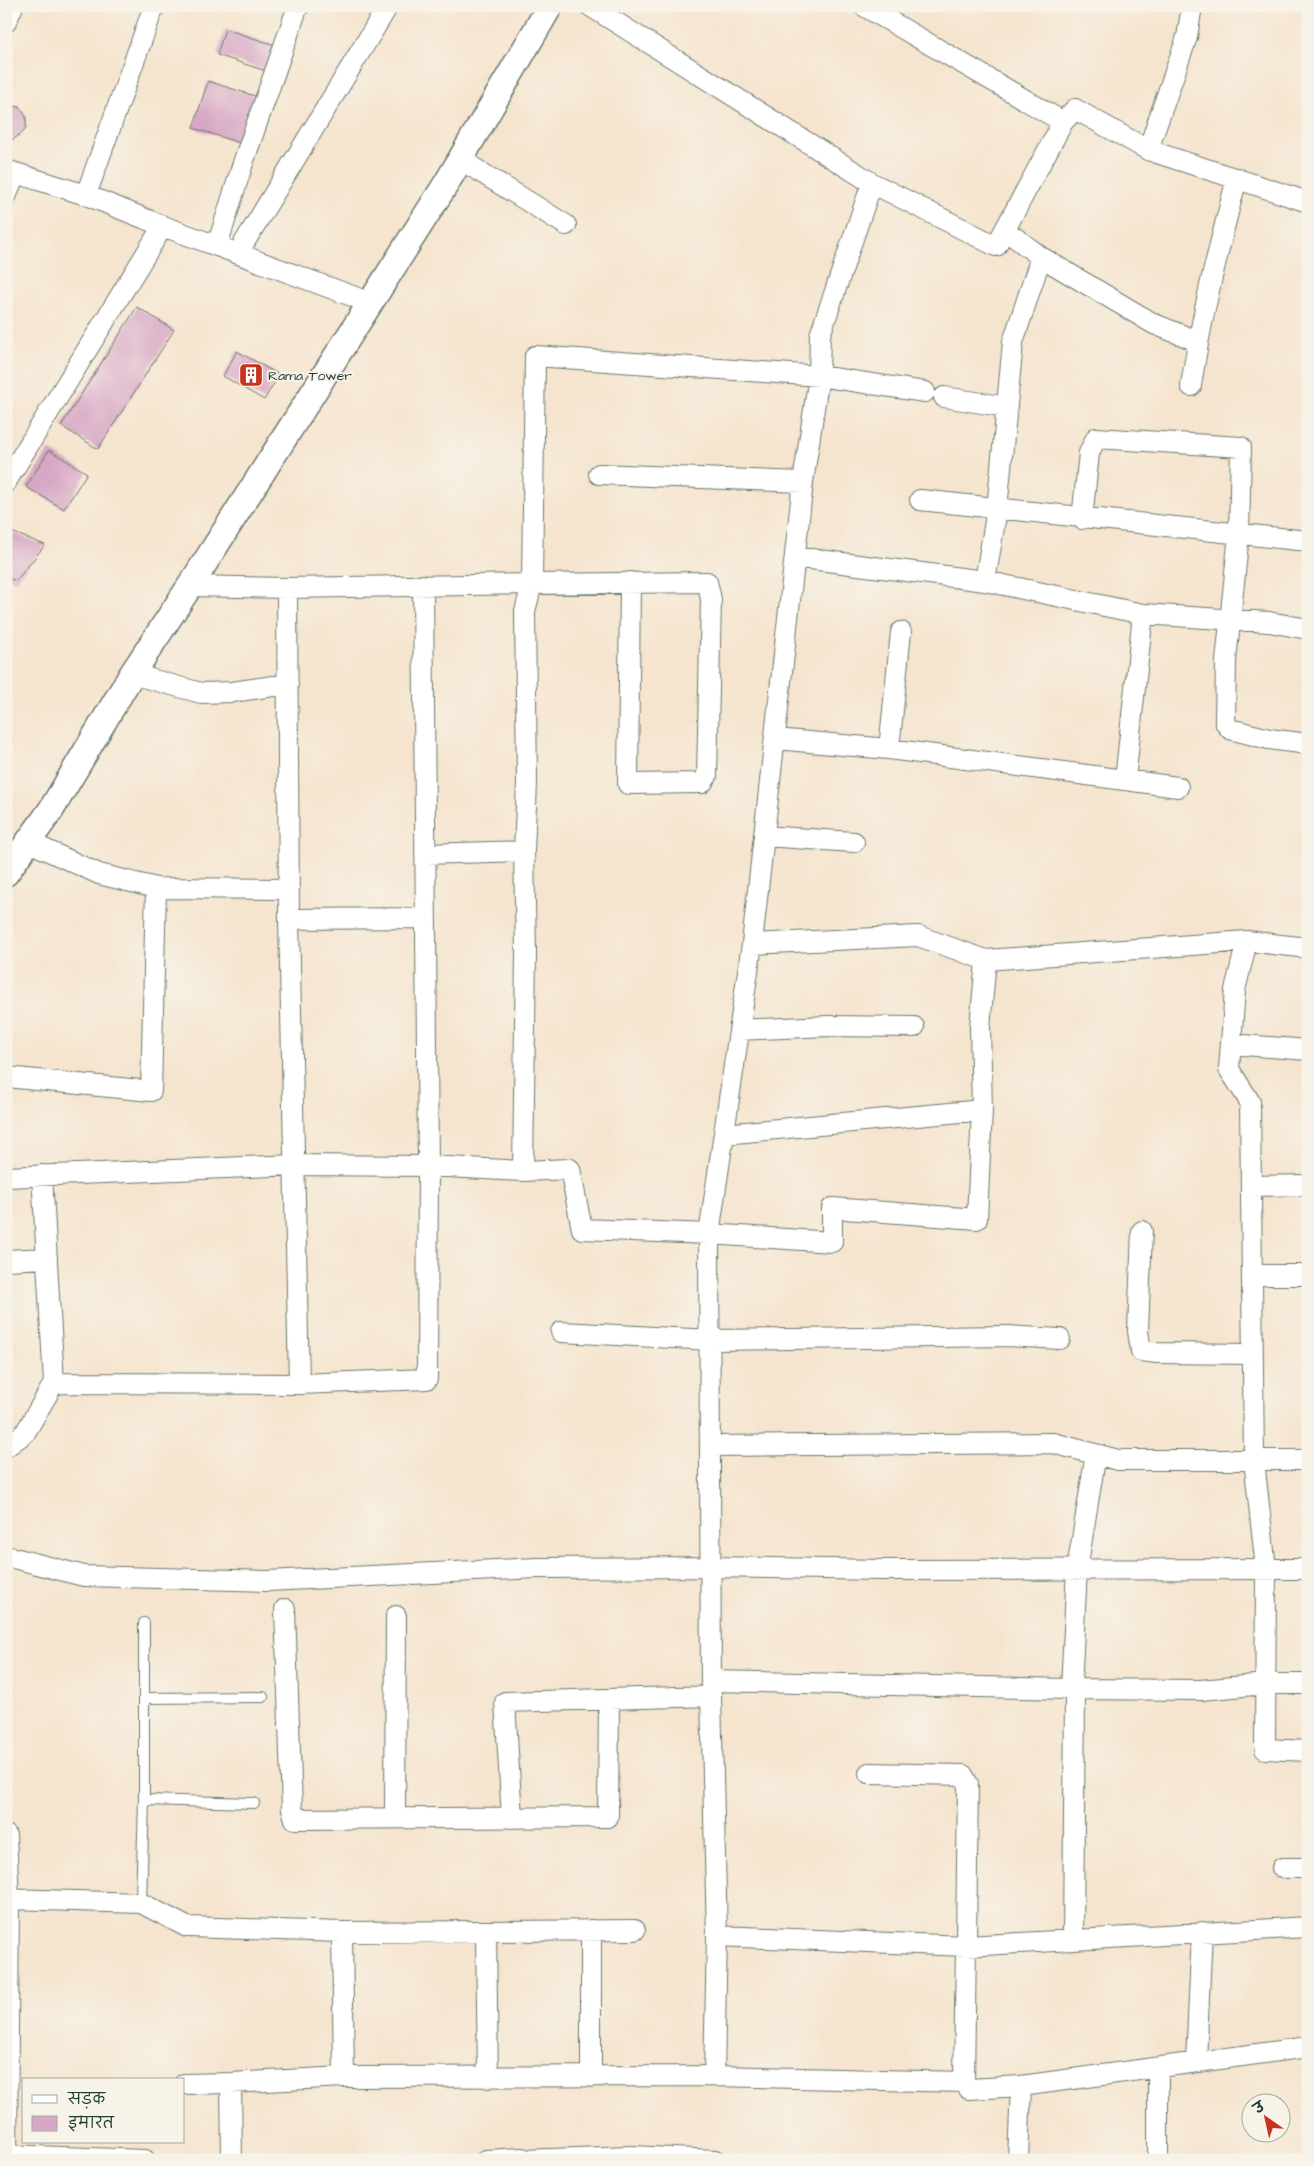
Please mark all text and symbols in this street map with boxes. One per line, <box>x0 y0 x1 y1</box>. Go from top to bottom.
building icon: Rama Tower <box>238 362 264 388</box>
place label: Rama Tower <box>268 366 352 386</box>
legend <box>22 2078 185 2144</box>
text: सड़क <box>67 2089 106 2110</box>
north arrow <box>1242 2094 1292 2144</box>
text: उ <box>1248 2096 1270 2120</box>
text: इमारत <box>68 2113 115 2134</box>

